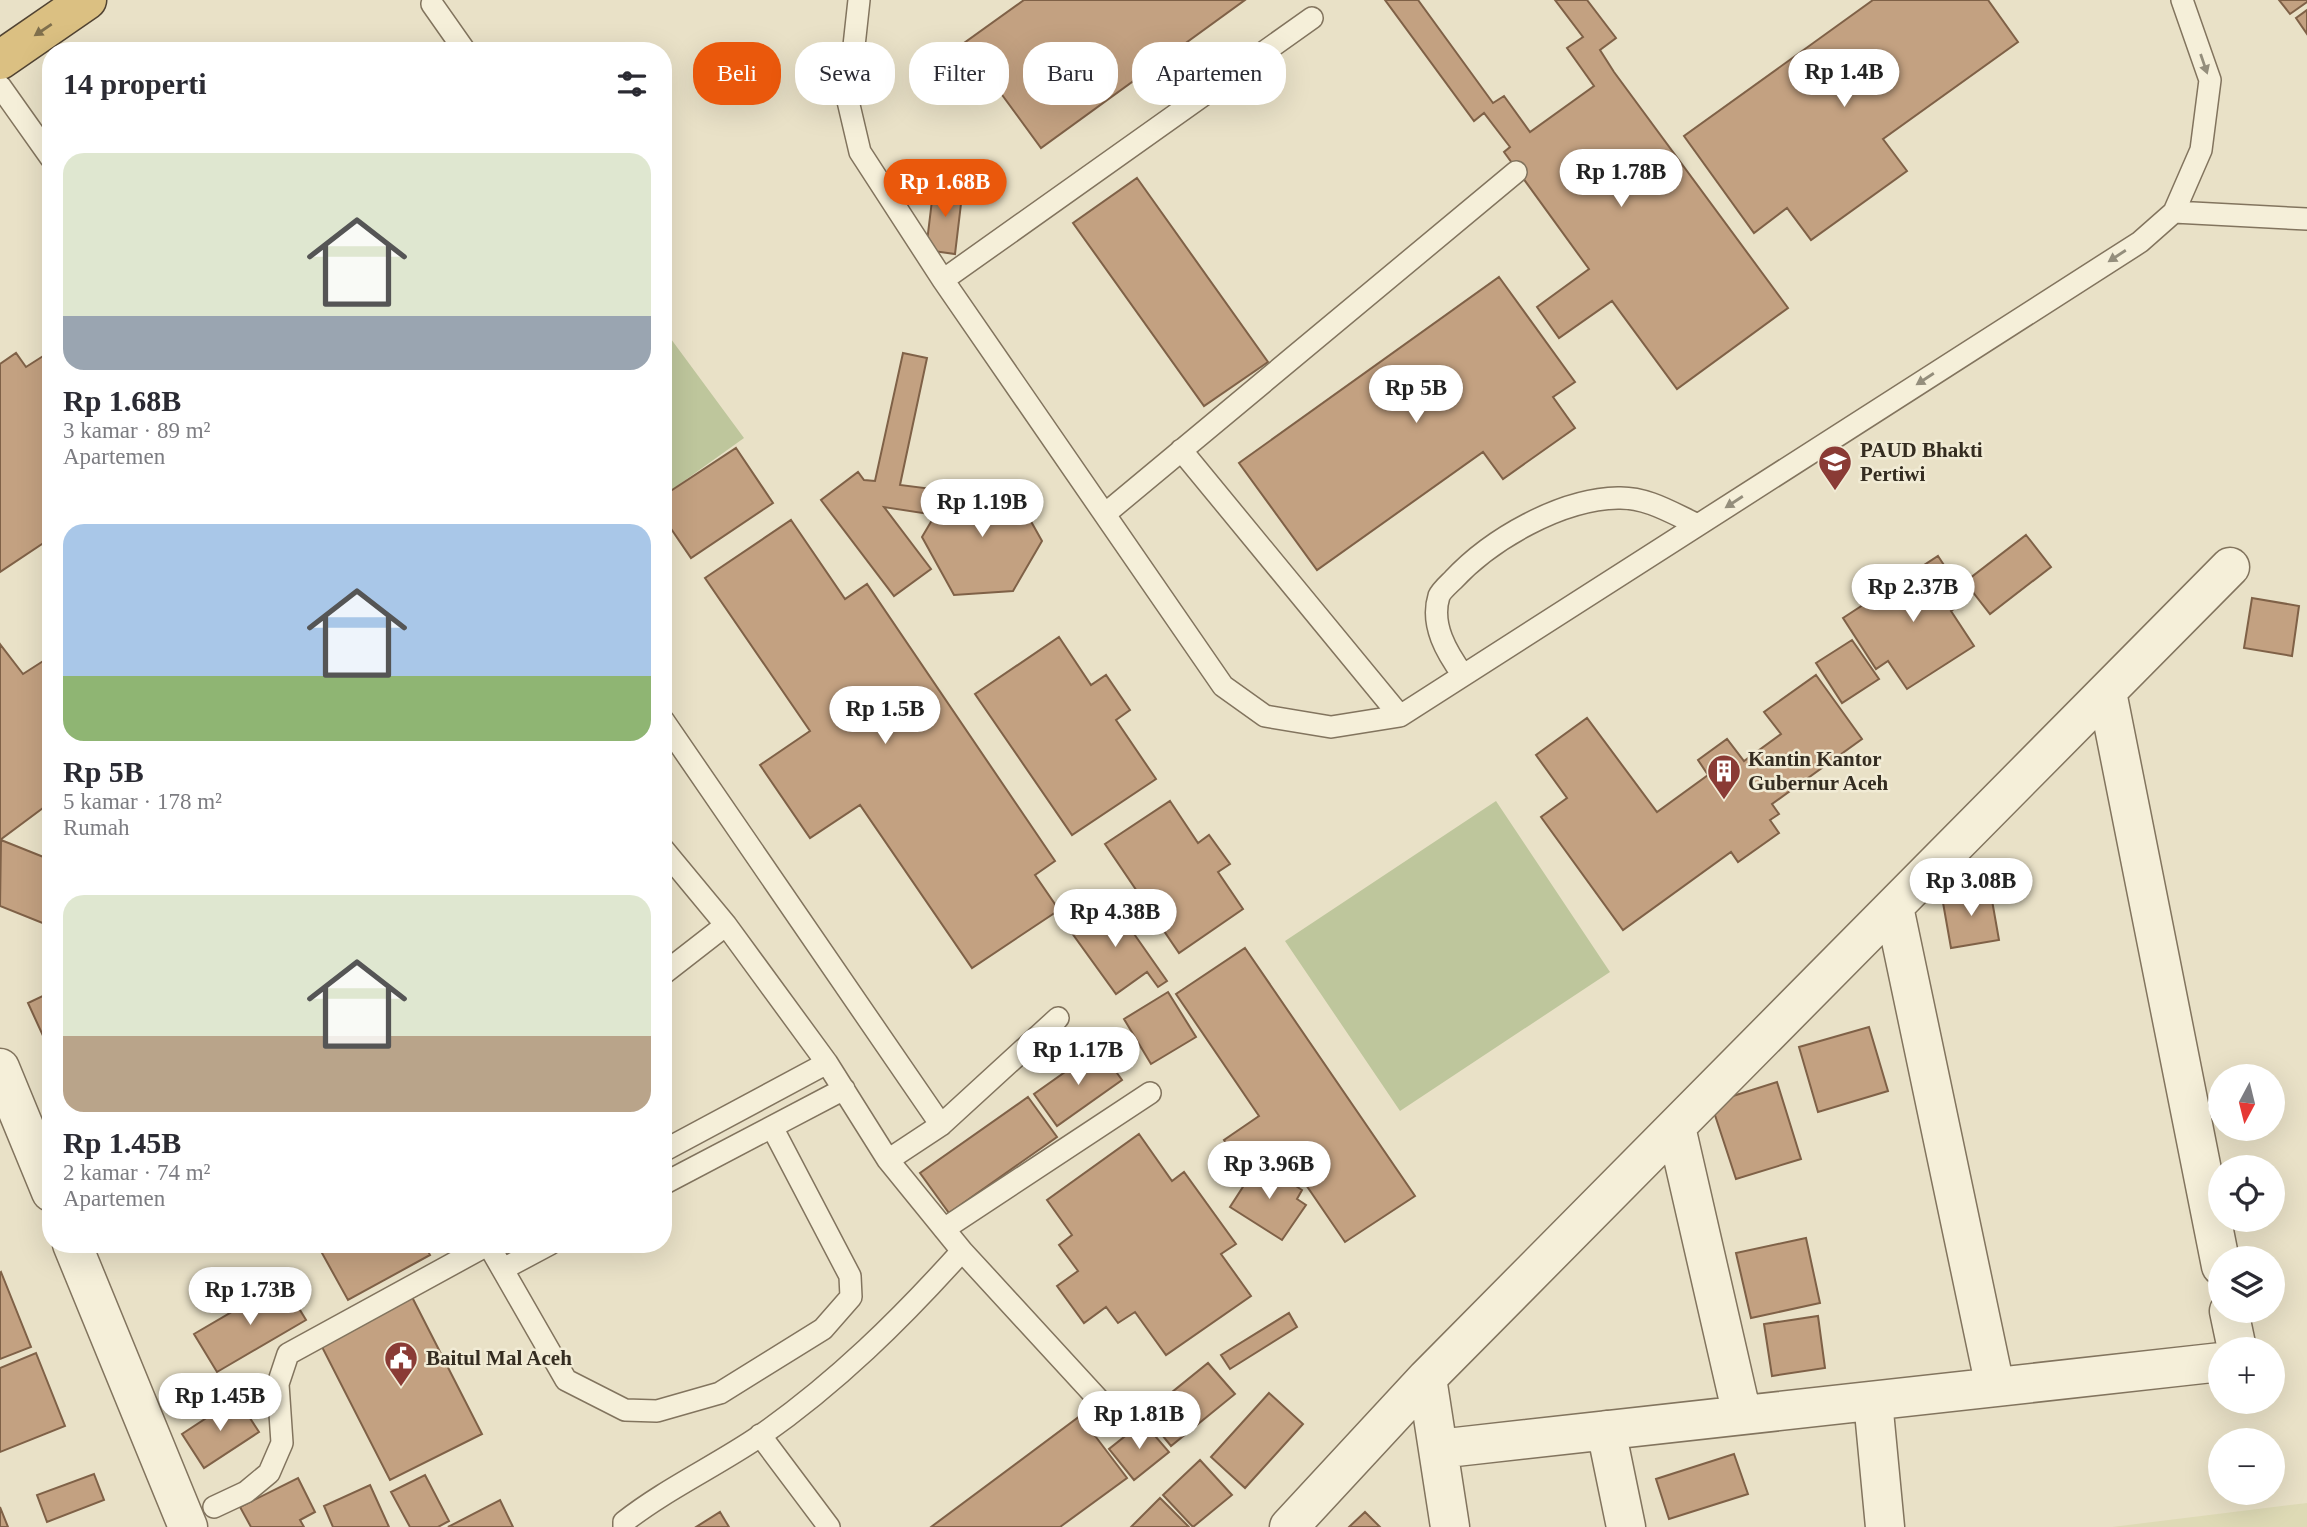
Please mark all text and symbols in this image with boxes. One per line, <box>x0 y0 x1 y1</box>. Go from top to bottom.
one-way arrow <box>34 23 53 36</box>
chip: Beli <box>693 42 781 105</box>
chip: Sewa <box>795 42 895 105</box>
chip: Filter <box>909 42 1009 105</box>
chip: Baru <box>1023 42 1118 105</box>
chip: Apartemen <box>1132 42 1286 105</box>
pin: Rp 1.4B <box>1779 50 1909 109</box>
one-way arrow <box>2200 54 2210 75</box>
text: Rp 1.4B <box>1804 59 1884 84</box>
icon: filters <box>613 65 651 103</box>
text: 14 properti <box>63 67 207 100</box>
pin: Rp 1.78B <box>1549 150 1693 209</box>
text: Rp 1.78B <box>1576 159 1666 184</box>
pin: Rp 1.68B <box>873 160 1017 219</box>
text: Rp 1.68B <box>900 169 990 194</box>
icon: home <box>294 199 420 325</box>
one-way arrow <box>2107 250 2127 263</box>
pin: Rp 5B <box>1367 366 1465 425</box>
one-way arrow <box>1916 373 1935 386</box>
text: Rp 5B <box>1385 375 1447 400</box>
text: Rp 1.68B <box>63 384 181 417</box>
text: 3 kamar · 89 m² <box>63 418 210 443</box>
place label: PAUD Bhakti Pertiwi <box>1860 438 1983 486</box>
school or university icon: PAUD Bhakti Pertiwi <box>1816 443 1854 492</box>
text: Apartemen <box>63 444 165 469</box>
pin: Rp 1.19B <box>910 480 1054 539</box>
text: Rp 1.19B <box>937 489 1027 514</box>
one-way arrow <box>1725 495 1743 509</box>
pin: Rp 2.37B <box>1841 564 1985 624</box>
icon: home <box>294 570 420 696</box>
text: Rp 2.37B <box>1868 574 1958 599</box>
pin: Rp 1.5B <box>820 686 950 746</box>
text: Rp 1.5B <box>845 696 925 721</box>
place label: Kantin Kantor Gubernur Aceh <box>1748 747 1889 795</box>
building icon: Kantin Kantor Gubernur Aceh <box>1705 752 1743 801</box>
text: Rp 5B <box>63 755 144 788</box>
text: 5 kamar · 178 m² <box>63 789 222 814</box>
text: Rumah <box>63 815 129 840</box>
pin: Rp 3.08B <box>1899 858 2043 918</box>
text: Rp 3.08B <box>1926 868 2016 893</box>
pin: Rp 4.38B <box>1043 890 1187 949</box>
text: Rp 4.38B <box>1070 899 1160 924</box>
icon: home <box>294 941 420 1067</box>
pin: Rp 1.17B <box>1006 1028 1150 1087</box>
text: Rp 1.17B <box>1033 1037 1123 1062</box>
north arrow <box>2208 1064 2286 1141</box>
map controls <box>2208 1064 2285 1505</box>
text: Rp 1.45B <box>63 1126 181 1159</box>
pin: Rp 3.96B <box>1197 1142 1341 1201</box>
text: Rp 3.96B <box>1224 1151 1314 1176</box>
button: locate <box>2208 1155 2285 1232</box>
text: 2 kamar · 74 m² <box>63 1160 210 1185</box>
text: Apartemen <box>63 1186 165 1211</box>
button: layers <box>2208 1246 2285 1323</box>
pin: Rp 1.73B <box>178 1268 322 1327</box>
text: Rp 1.73B <box>205 1277 295 1302</box>
button: + <box>2208 1337 2285 1414</box>
public building icon: Baitul Mal Aceh <box>382 1339 420 1388</box>
place label: Baitul Mal Aceh <box>426 1346 572 1370</box>
pin: Rp 1.45B <box>148 1374 292 1433</box>
text: Rp 1.45B <box>175 1383 265 1408</box>
pin: Rp 1.81B <box>1067 1392 1211 1451</box>
text: Rp 1.81B <box>1094 1401 1184 1426</box>
button: − <box>2208 1428 2285 1505</box>

